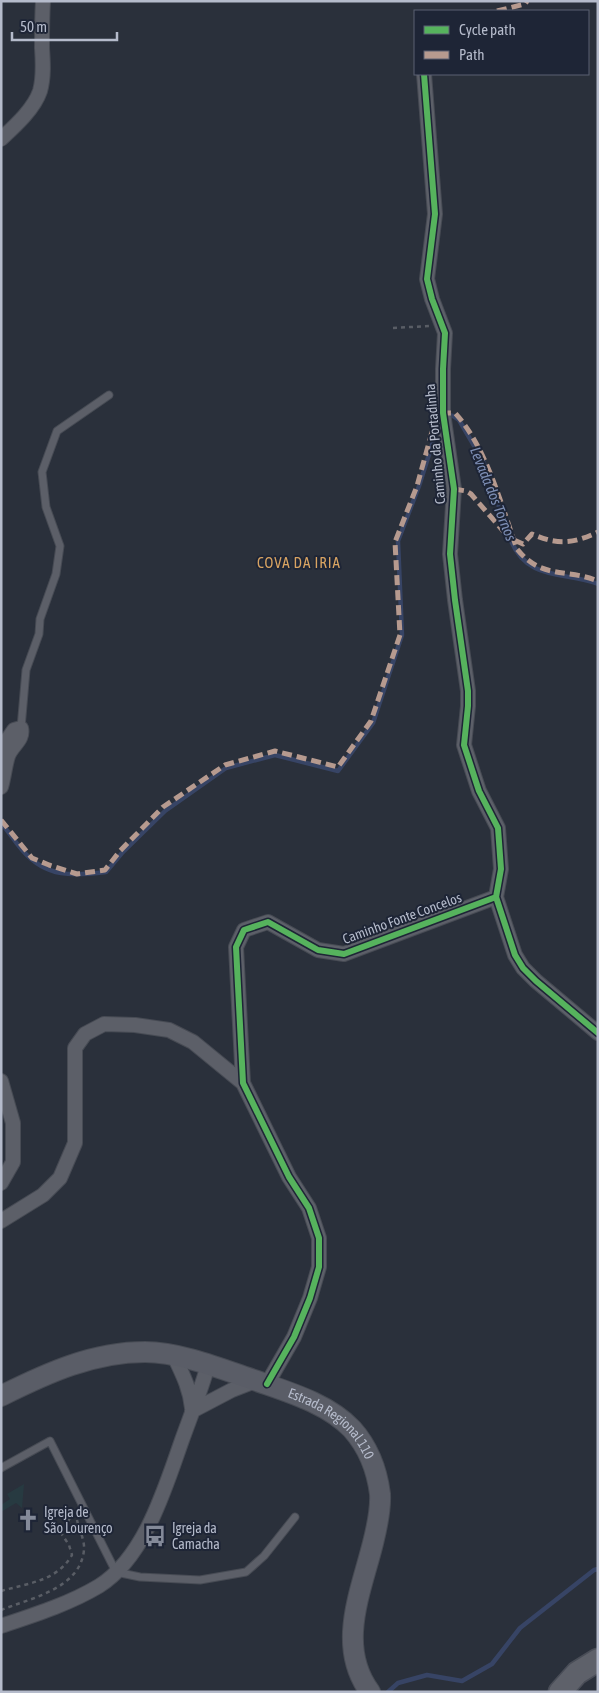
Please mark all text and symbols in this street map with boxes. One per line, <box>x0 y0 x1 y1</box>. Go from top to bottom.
scale bar <box>12 10 118 42</box>
legend <box>414 10 589 75</box>
text: 50 m <box>20 18 47 35</box>
text: Cycle path <box>459 21 516 38</box>
text: Path <box>459 46 485 63</box>
street label: Caminho da Portadinha <box>422 383 448 505</box>
water label: Levada dos Tornos <box>467 444 520 543</box>
district label: COVA DA IRIA <box>257 554 341 571</box>
street label: Caminho Fonte Concelos <box>340 889 464 947</box>
street label: Estrada Regional 110 <box>286 1385 378 1462</box>
place label: Igreja de São Lourenço <box>44 1504 113 1536</box>
church icon: Igreja de São Lourenço <box>15 1507 41 1533</box>
place label: Igreja da Camacha <box>172 1520 220 1552</box>
bus stop icon: Igreja da Camacha <box>142 1523 168 1549</box>

